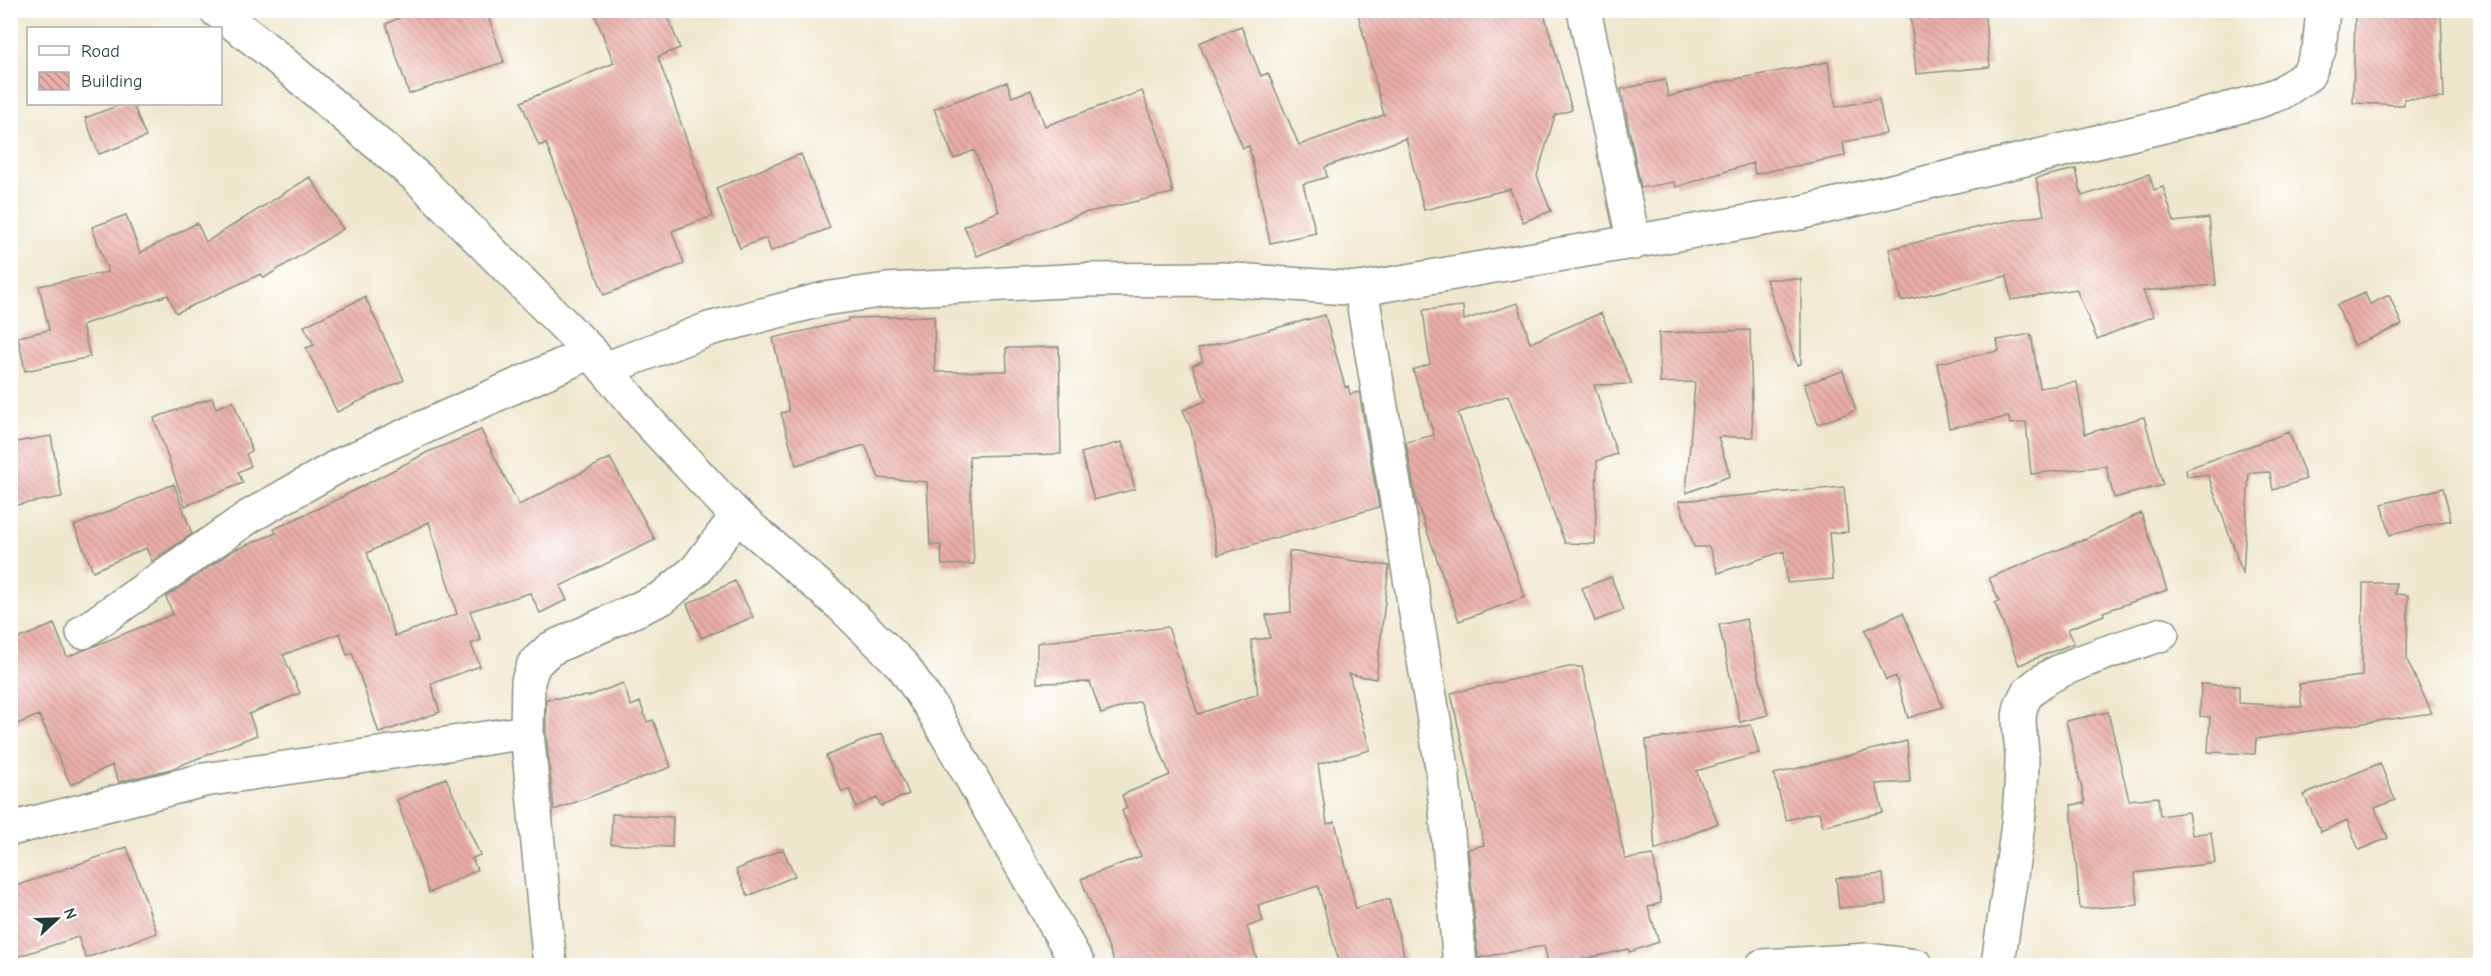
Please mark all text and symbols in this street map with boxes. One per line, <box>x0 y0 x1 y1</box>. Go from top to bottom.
legend <box>27 27 222 105</box>
text: Road <box>81 41 120 62</box>
text: Building <box>81 71 143 92</box>
north arrow <box>27 889 87 949</box>
text: N <box>60 906 80 922</box>

